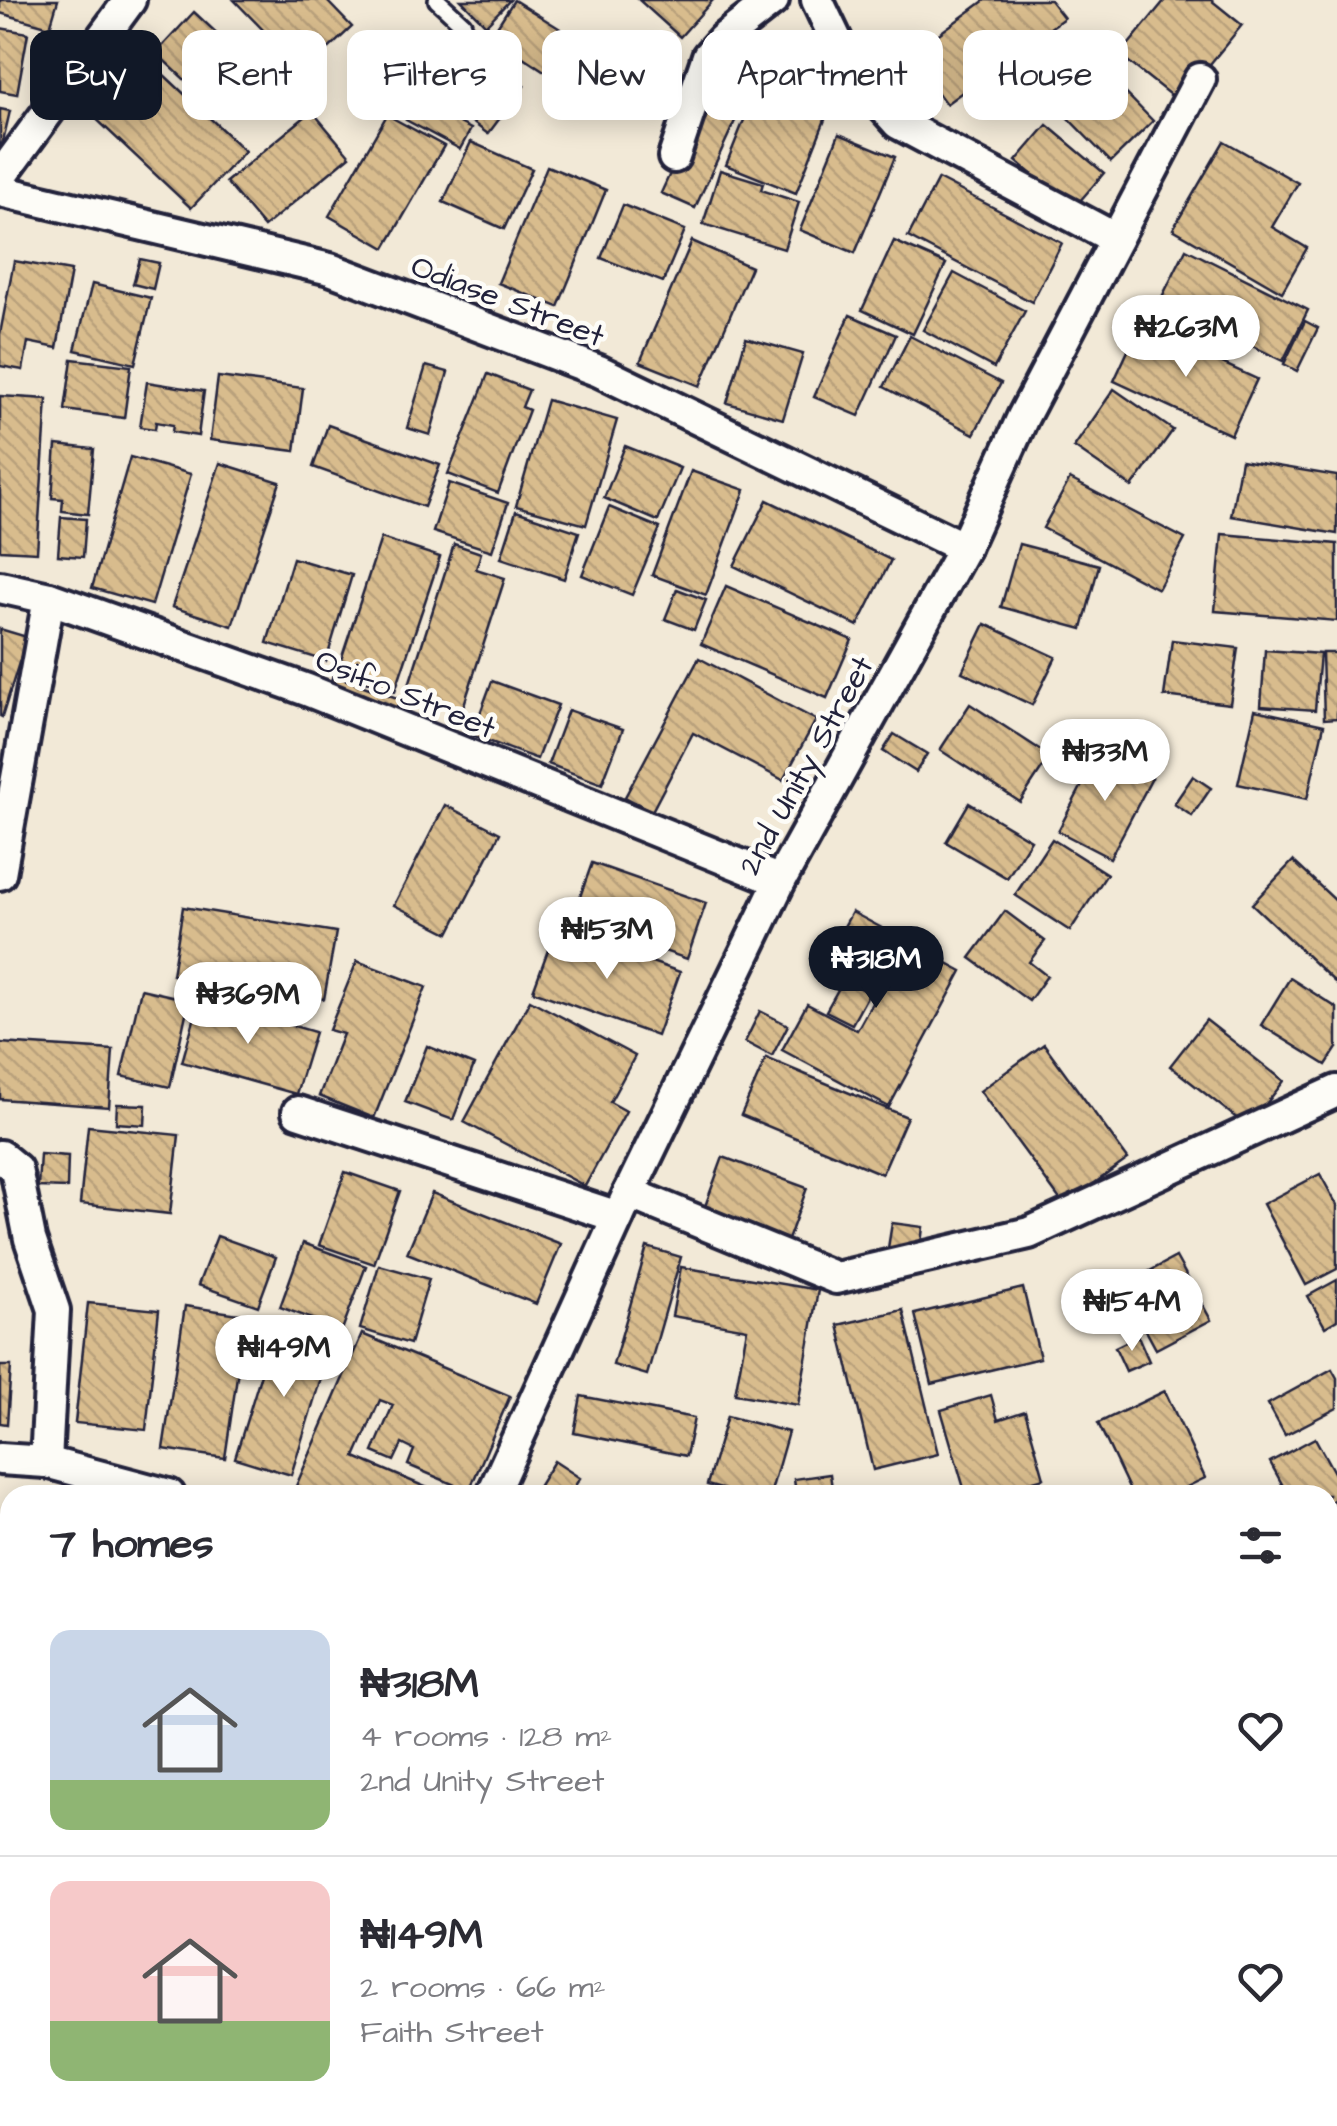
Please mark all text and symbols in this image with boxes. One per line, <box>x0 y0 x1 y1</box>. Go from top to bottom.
chip: Buy <box>30 30 162 120</box>
chip: Rent <box>182 30 327 120</box>
chip: Filters <box>347 30 522 120</box>
chip: New <box>542 30 682 120</box>
chip: Apartment <box>702 30 943 120</box>
chip: House <box>963 30 1128 120</box>
street label: Odiase Street <box>404 244 611 359</box>
pin: ₦263M <box>1116 295 1256 380</box>
text: ₦263M <box>1134 305 1238 350</box>
street label: Osifo Street <box>309 638 502 751</box>
street label: 2nd Unity Street <box>727 648 885 884</box>
pin: ₦133M <box>1035 719 1175 804</box>
text: ₦133M <box>1062 729 1148 774</box>
pin: ₦153M <box>537 897 677 982</box>
text: ₦153M <box>561 907 653 952</box>
pin: ₦318M <box>806 926 946 1011</box>
text: ₦318M <box>831 936 921 981</box>
pin: ₦369M <box>178 962 318 1047</box>
text: ₦369M <box>196 972 300 1017</box>
pin: ₦154M <box>1062 1269 1202 1354</box>
text: ₦154M <box>1083 1279 1181 1324</box>
pin: ₦149M <box>214 1315 354 1400</box>
text: ₦149M <box>237 1325 331 1370</box>
text: 7 homes <box>50 1516 214 1574</box>
icon: filters <box>1233 1518 1288 1573</box>
text: ₦318M <box>360 1656 479 1714</box>
icon: home <box>130 1670 250 1790</box>
icon: heart <box>1233 1703 1288 1758</box>
text: 4 rooms · 128 m² <box>360 1714 612 1759</box>
text: 2nd Unity Street <box>360 1759 604 1804</box>
text: ₦149M <box>360 1907 483 1965</box>
icon: home <box>130 1921 250 2041</box>
icon: heart <box>1233 1954 1288 2009</box>
text: 2 rooms · 66 m² <box>360 1965 606 2010</box>
text: Faith Street <box>360 2010 544 2055</box>

